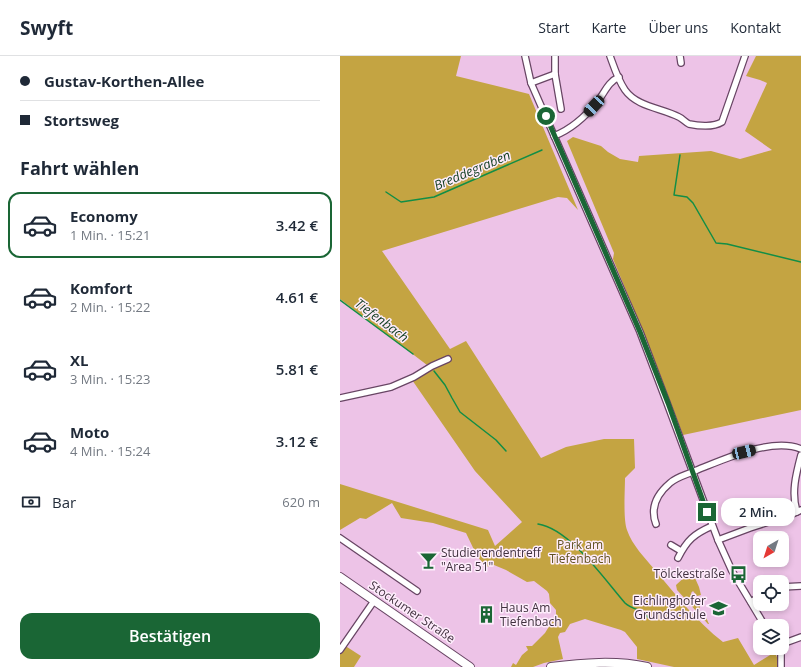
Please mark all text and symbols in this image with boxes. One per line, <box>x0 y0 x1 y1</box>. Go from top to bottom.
text: Swyft <box>20 15 73 41</box>
text: Start <box>538 18 570 37</box>
text: Karte <box>592 18 626 37</box>
text: Über uns <box>648 18 708 37</box>
text: Kontakt <box>730 18 781 37</box>
text: Gustav-Korthen-Allee <box>44 71 204 91</box>
car <box>581 93 607 119</box>
route start <box>537 107 555 125</box>
text: Stortsweg <box>44 110 119 130</box>
water label: Breddegraben <box>431 146 513 194</box>
text: Fahrt wählen <box>20 156 139 180</box>
text: Economy <box>70 206 138 226</box>
icon: car <box>22 207 58 243</box>
text: 3.42 € <box>276 215 318 235</box>
text: 1 Min. · 15:21 <box>70 226 151 244</box>
text: Komfort <box>70 278 132 298</box>
icon: car <box>22 279 58 315</box>
text: 4.61 € <box>276 287 318 307</box>
water label: Tiefenbach <box>352 294 412 346</box>
text: 2 Min. · 15:22 <box>70 298 151 316</box>
text: XL <box>70 350 88 370</box>
icon: car <box>22 351 58 387</box>
text: 5.81 € <box>276 359 318 379</box>
text: 3 Min. · 15:23 <box>70 370 151 388</box>
text: Moto <box>70 422 109 442</box>
icon: car <box>22 423 58 459</box>
text: 3.12 € <box>276 431 318 451</box>
text: 4 Min. · 15:24 <box>70 442 151 460</box>
car <box>731 443 757 461</box>
icon: cash <box>20 491 42 513</box>
text: Bar <box>52 492 76 512</box>
text: 620 m <box>282 493 320 511</box>
callout: 2 Min. <box>721 498 795 526</box>
route end <box>698 503 716 521</box>
text: 2 Min. <box>739 503 777 521</box>
north arrow <box>753 531 789 567</box>
map controls <box>753 531 789 655</box>
park label: Park am Tiefenbach <box>549 536 611 567</box>
place label: Studierendentreff "Area 51" <box>441 544 542 575</box>
bar icon: Studierendentreff "Area 51" <box>418 550 438 570</box>
bus stop icon: Tölckestraße <box>728 564 748 584</box>
place label: Tölckestraße <box>654 565 725 582</box>
button: locate <box>753 575 789 611</box>
street label: Stockumer Straße <box>366 577 459 647</box>
place label: Eichlinghofer Grundschule <box>633 592 706 623</box>
school or university icon: Eichlinghofer Grundschule <box>709 598 729 618</box>
place label: Haus Am Tiefenbach <box>500 599 562 630</box>
building icon: Haus Am Tiefenbach <box>477 605 497 625</box>
button: Bestätigen <box>20 613 320 659</box>
button: layers <box>753 619 789 655</box>

